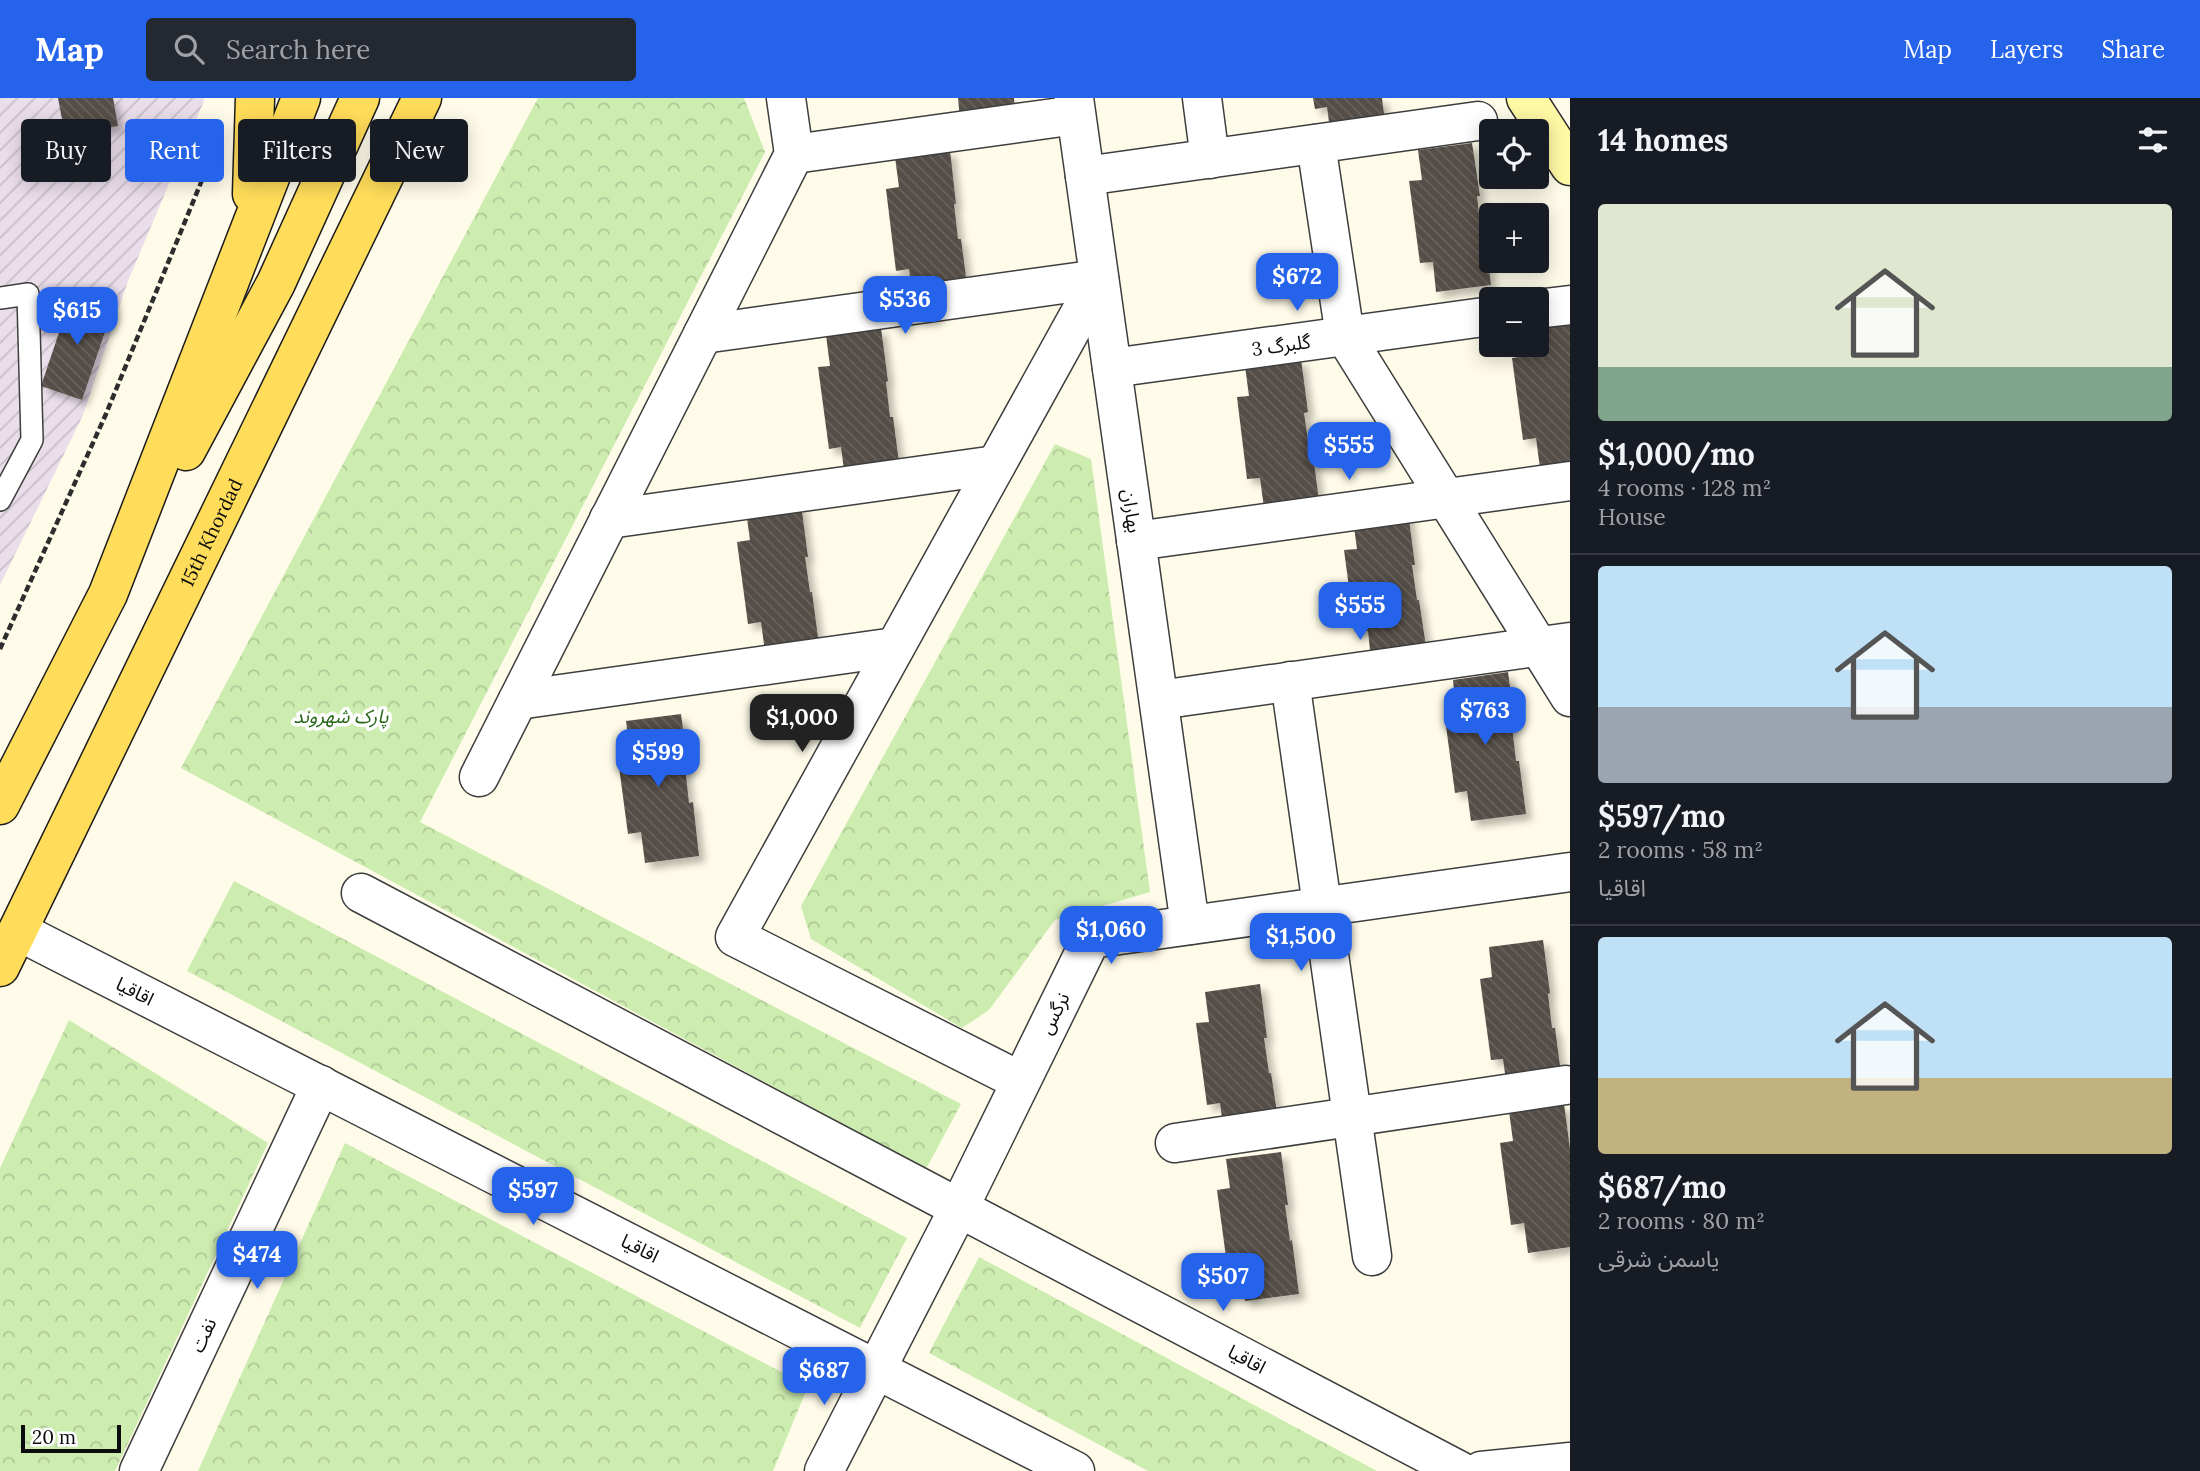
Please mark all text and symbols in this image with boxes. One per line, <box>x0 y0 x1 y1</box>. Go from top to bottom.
search box <box>146 18 636 81</box>
text: Map <box>35 28 104 70</box>
icon: search <box>170 30 208 68</box>
text: Search here <box>226 33 370 66</box>
text: Map <box>1903 34 1952 65</box>
text: Layers <box>1990 34 2063 65</box>
text: Share <box>2101 34 2165 65</box>
chip: Buy <box>21 119 111 182</box>
chip: Rent <box>125 119 224 182</box>
chip: Filters <box>238 119 356 182</box>
chip: New <box>370 119 468 182</box>
map controls <box>1479 119 1549 357</box>
button: locate <box>1479 119 1549 189</box>
text: 14 homes <box>1598 121 1728 159</box>
icon: filters <box>2134 121 2172 159</box>
button: + <box>1479 203 1549 273</box>
icon: home <box>1822 250 1948 376</box>
pin: $672 <box>1256 254 1338 313</box>
text: $672 <box>1272 261 1322 290</box>
pin: $536 <box>864 276 946 336</box>
text: $536 <box>879 284 931 313</box>
button: − <box>1479 287 1549 357</box>
pin: $615 <box>36 288 118 347</box>
text: $615 <box>53 295 101 324</box>
street label: گلبرگ 3 <box>1250 329 1313 361</box>
pin: $555 <box>1308 422 1390 482</box>
text: $555 <box>1324 430 1374 459</box>
text: $1,000/mo <box>1598 435 1755 473</box>
text: 4 rooms · 128 m² <box>1598 473 1771 502</box>
street label: 15th Khordad <box>175 475 247 590</box>
street label: بهاران <box>1117 487 1147 535</box>
text: House <box>1598 502 1666 531</box>
pin: $555 <box>1319 582 1401 642</box>
text: $555 <box>1335 590 1385 619</box>
icon: home <box>1822 612 1948 738</box>
pin: $763 <box>1444 688 1526 747</box>
pin: $1,000 <box>745 694 859 754</box>
text: $763 <box>1460 695 1510 724</box>
text: $1,000 <box>766 702 838 731</box>
park label: پارک شهروند <box>294 704 389 729</box>
pin: $599 <box>617 730 699 789</box>
text: $599 <box>632 737 684 766</box>
text: $597/mo <box>1598 797 1725 835</box>
text: 2 rooms · 58 m² <box>1598 835 1763 864</box>
text: اقاقیا <box>1598 873 1646 902</box>
pin: $1,060 <box>1054 906 1168 966</box>
text: $1,060 <box>1076 914 1146 943</box>
pin: $1,500 <box>1244 914 1358 973</box>
text: $1,500 <box>1266 921 1336 950</box>
street label: اقاقیا <box>112 971 158 1011</box>
icon: home <box>1822 983 1948 1109</box>
street label: نرگس <box>1033 988 1075 1038</box>
pin: $597 <box>492 1168 574 1227</box>
text: $687/mo <box>1598 1168 1726 1206</box>
text: $597 <box>508 1175 558 1204</box>
text: 2 rooms · 80 m² <box>1598 1206 1765 1235</box>
street label: اقاقیا <box>617 1228 663 1268</box>
pin: $474 <box>216 1232 298 1291</box>
text: $474 <box>232 1239 282 1268</box>
text: یاسمن شرقی <box>1598 1244 1719 1273</box>
pin: $507 <box>1182 1254 1264 1313</box>
text: $507 <box>1197 1261 1249 1290</box>
street label: نفت <box>185 1314 221 1356</box>
street label: اقاقیا <box>1224 1339 1270 1379</box>
pin: $687 <box>783 1348 865 1407</box>
text: $687 <box>799 1355 849 1384</box>
scale bar <box>21 1422 121 1454</box>
text: 20 m <box>32 1425 76 1449</box>

